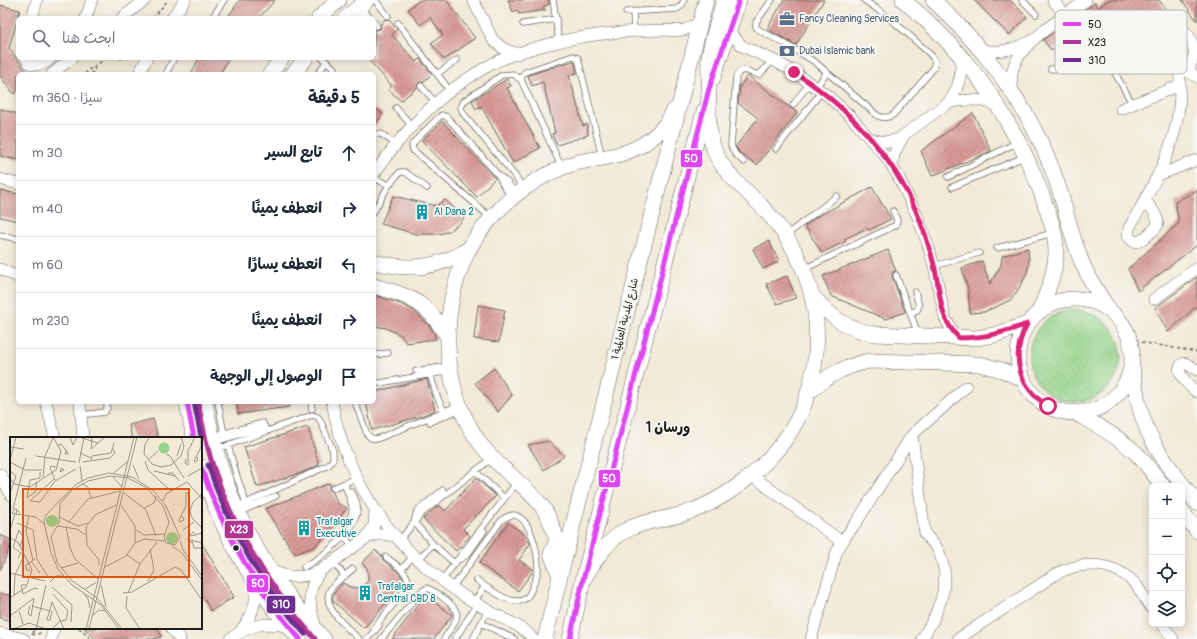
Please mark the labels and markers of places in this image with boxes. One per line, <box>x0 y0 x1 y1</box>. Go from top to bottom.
office icon: Fancy Cleaning Services <box>778 10 796 28</box>
place label: Fancy Cleaning Services <box>799 13 900 25</box>
bank icon: Dubai Islamic bank <box>778 42 796 60</box>
place label: Dubai Islamic bank <box>799 45 876 57</box>
building icon: Al Dana 2 <box>413 203 431 221</box>
place label: Al Dana 2 <box>434 206 474 218</box>
place label: Trafalgar Executive <box>316 516 356 540</box>
building icon: Trafalgar Executive <box>295 519 313 537</box>
unlabelled marker <box>231 543 241 553</box>
place label: Trafalgar Central CBD 8 <box>377 581 436 605</box>
building icon: Trafalgar Central CBD 8 <box>356 584 374 602</box>

